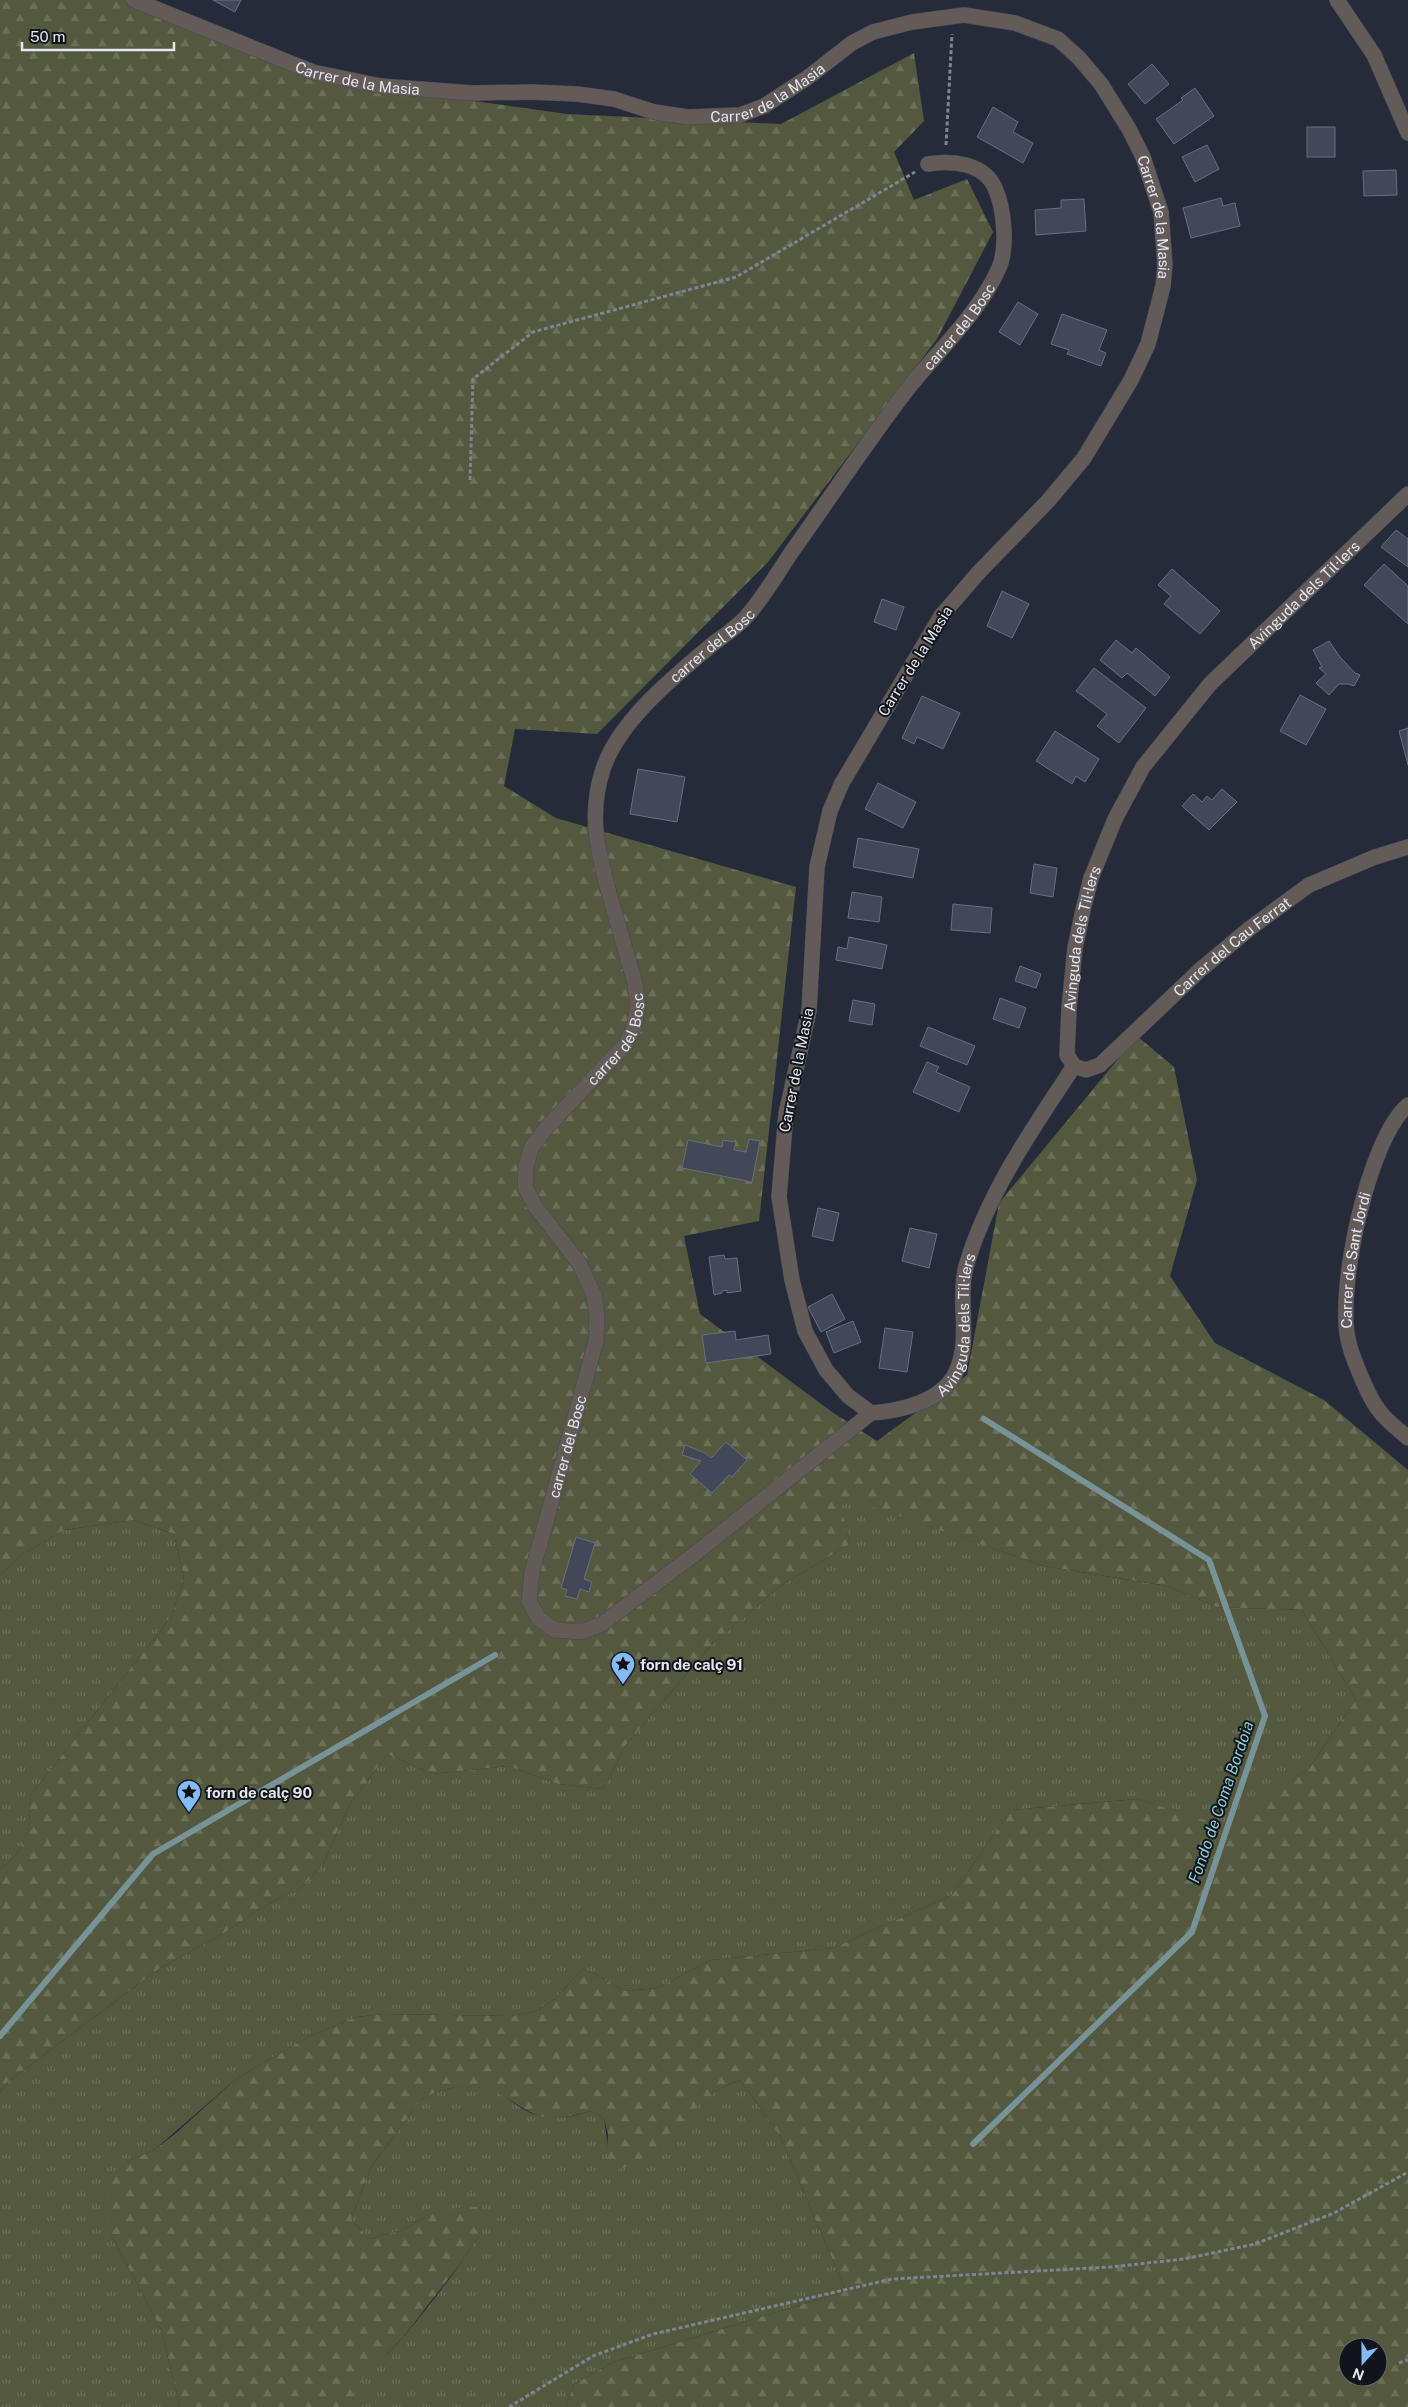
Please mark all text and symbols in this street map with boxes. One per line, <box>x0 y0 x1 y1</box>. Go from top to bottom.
scale bar <box>22 20 175 52</box>
text: 50 m <box>30 28 65 45</box>
street label: Carrer de la Masia <box>293 57 420 97</box>
street label: Carrer de la Masia <box>710 59 828 125</box>
street label: Carrer de la Masia <box>1135 153 1174 280</box>
street label: carrer del Bosc <box>919 280 998 373</box>
street label: Avinguda dels Til·lers <box>1244 537 1363 652</box>
street label: Carrer de la Masia <box>874 603 956 719</box>
street label: carrer del Bosc <box>666 605 758 686</box>
street label: Avinguda dels Til·lers <box>1060 863 1104 1012</box>
street label: Carrer del Cau Ferrat <box>1170 893 1294 1000</box>
street label: carrer del Bosc <box>583 992 647 1088</box>
street label: Carrer de la Masia <box>776 1006 816 1134</box>
street label: Carrer de Sant Jordi <box>1337 1190 1373 1329</box>
street label: Avinguda dels Til·lers <box>933 1251 978 1400</box>
street label: carrer del Bosc <box>544 1393 589 1500</box>
place icon: forn de calç 91 <box>610 1651 636 1685</box>
place label: forn de calç 91 <box>640 1656 743 1673</box>
water label: Fondo de Coma Bordoia <box>1184 1719 1258 1885</box>
place icon: forn de calç 90 <box>176 1779 202 1813</box>
place label: forn de calç 90 <box>206 1784 312 1801</box>
north arrow <box>1338 2337 1388 2387</box>
text: N <box>1350 2365 1366 2384</box>

